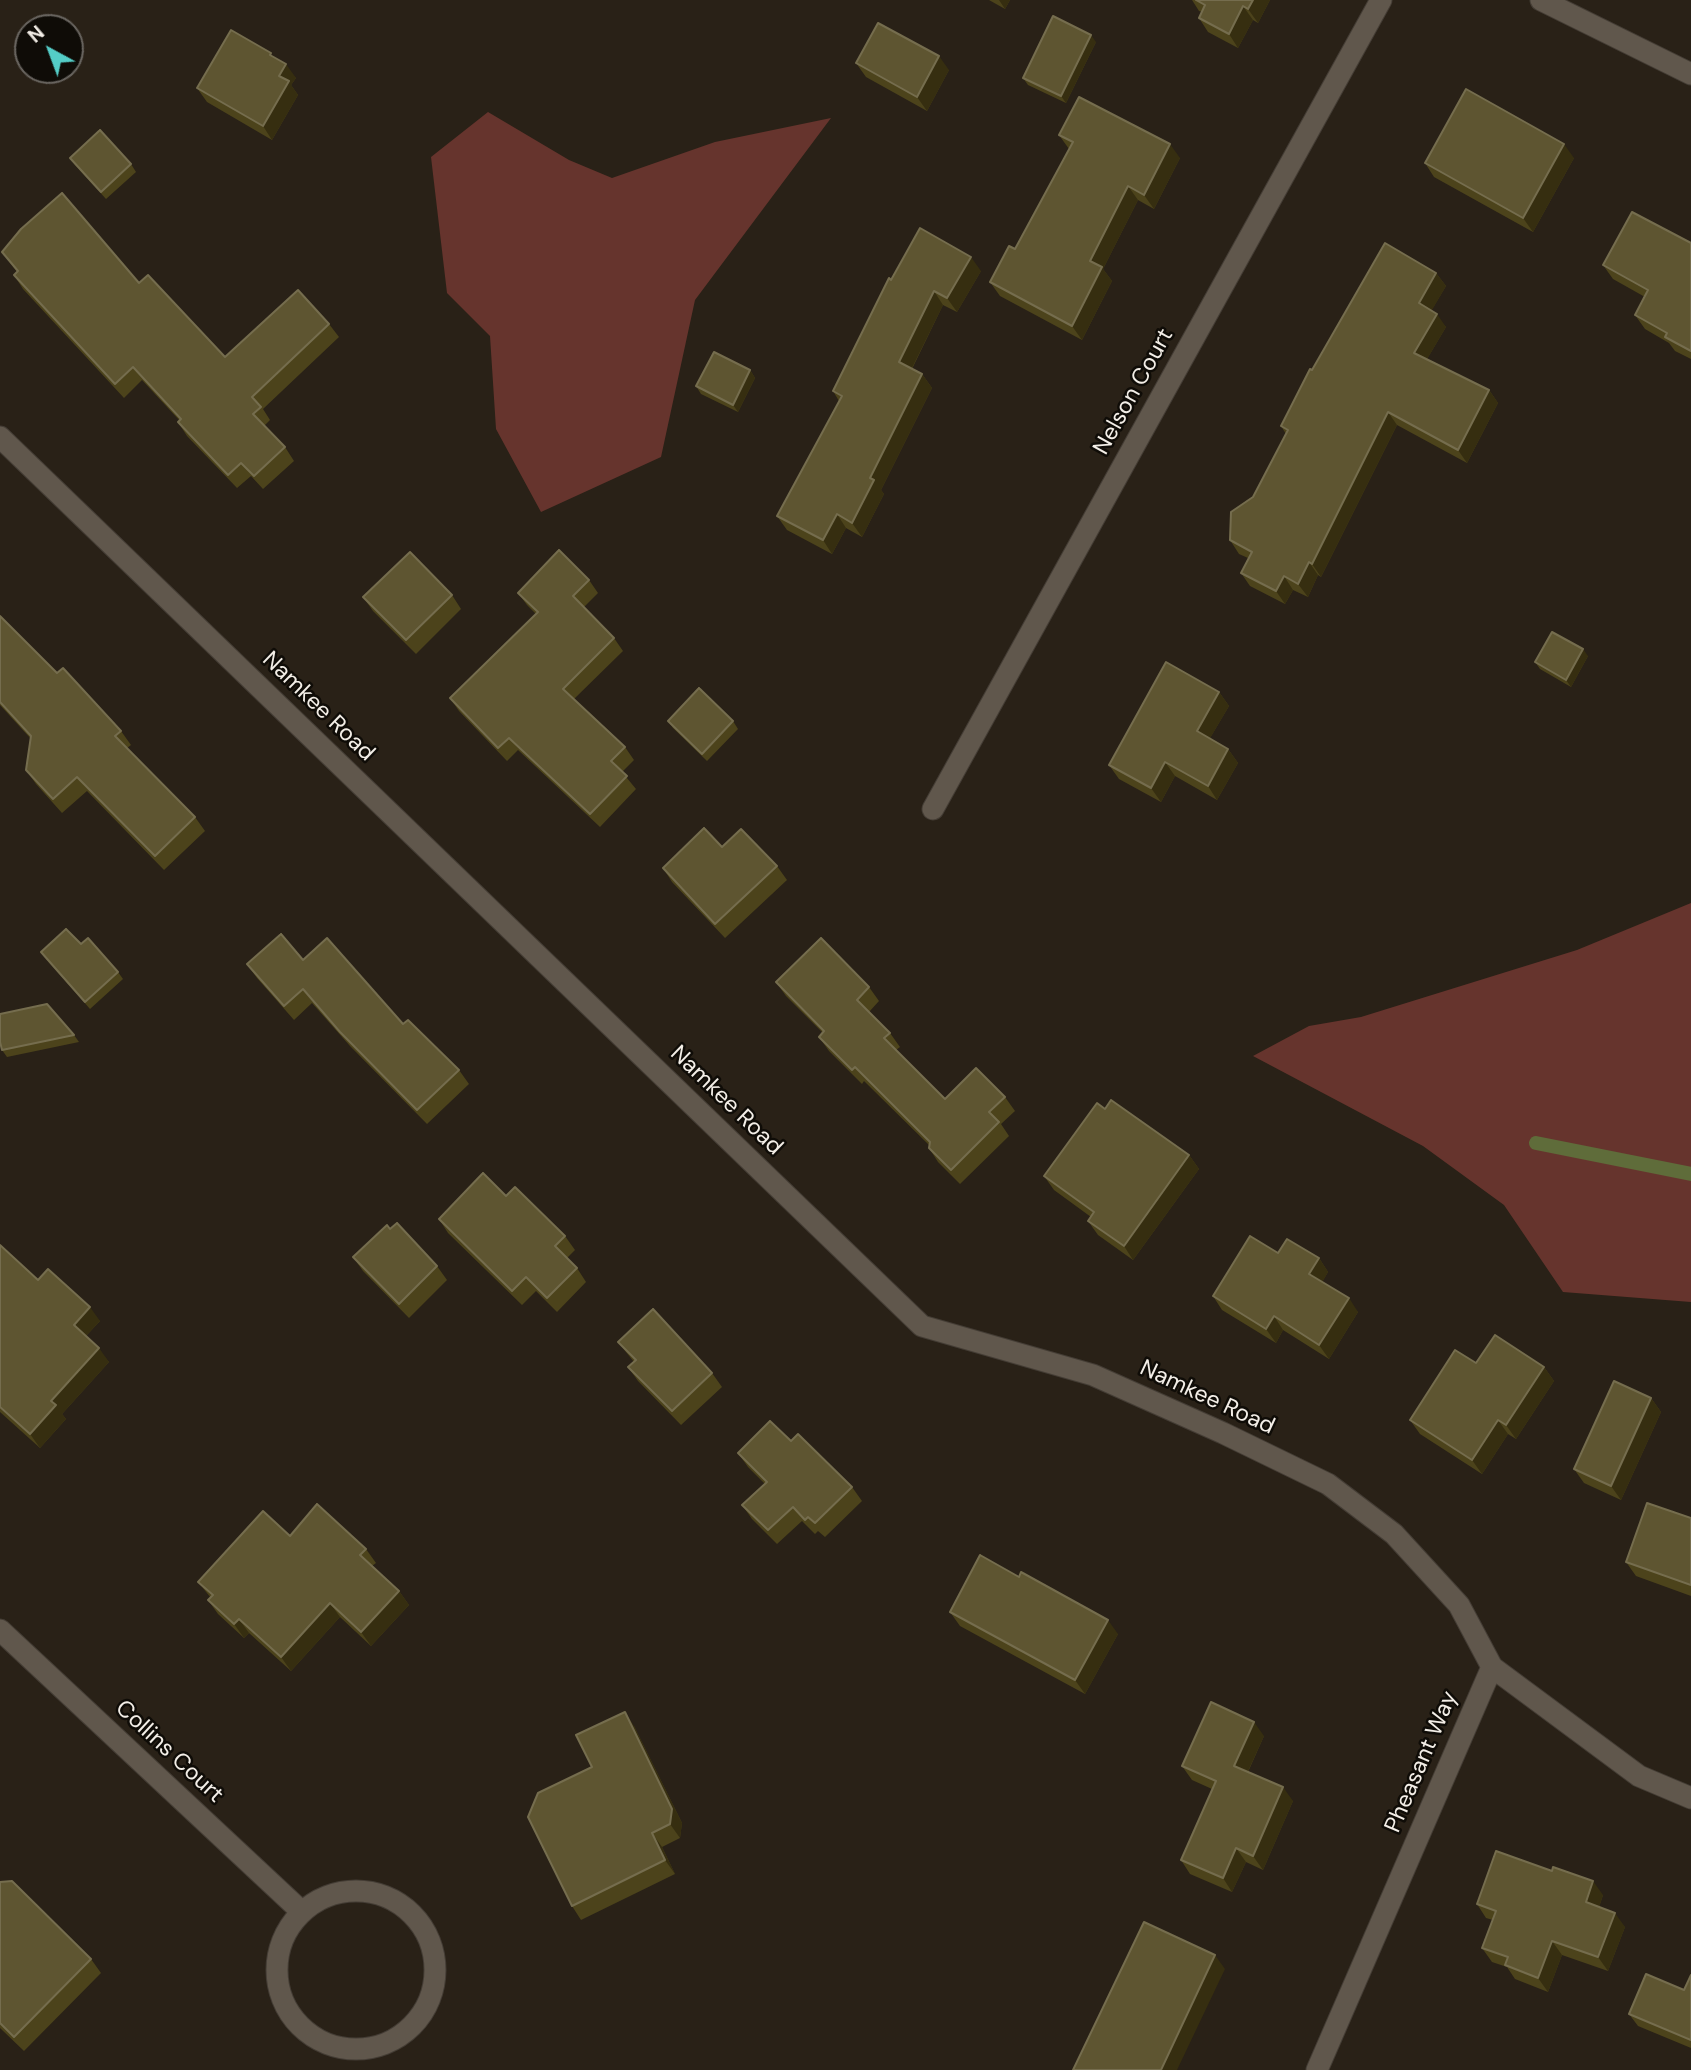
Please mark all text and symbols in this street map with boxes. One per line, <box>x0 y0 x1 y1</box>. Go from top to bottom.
north arrow <box>14 14 84 84</box>
text: N <box>23 20 50 48</box>
street label: Nelson Court <box>1088 324 1180 460</box>
street label: Namkee Road <box>256 647 380 767</box>
street label: Namkee Road <box>664 1041 788 1161</box>
street label: Namkee Road <box>1135 1355 1279 1441</box>
street label: Pheasant Way <box>1380 1687 1464 1837</box>
street label: Collins Court <box>109 1695 229 1809</box>

